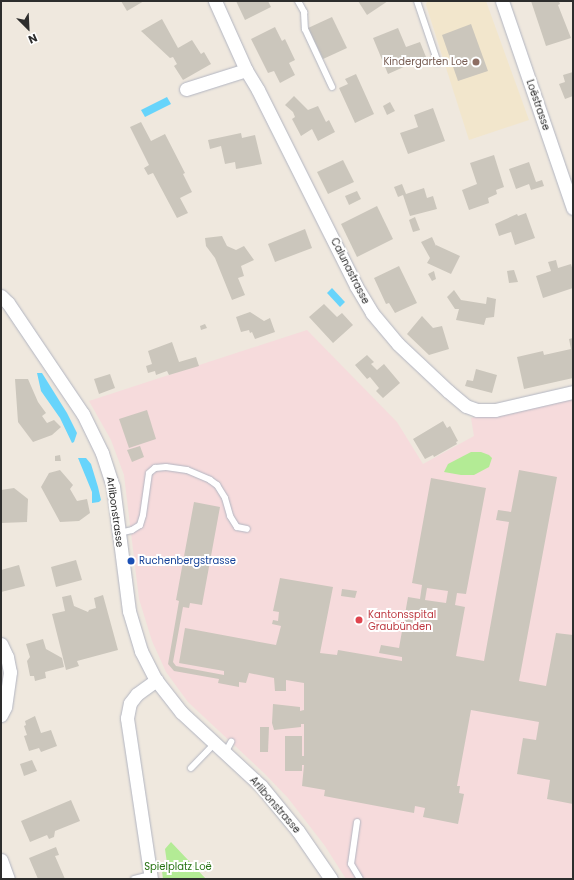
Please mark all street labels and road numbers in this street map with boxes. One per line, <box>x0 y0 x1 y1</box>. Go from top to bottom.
street label: Loëstrasse <box>524 78 552 132</box>
street label: Calunastrasse <box>328 236 372 306</box>
street label: Arlibonstrasse <box>104 476 126 548</box>
street label: Arlibonstrasse <box>247 774 303 836</box>

